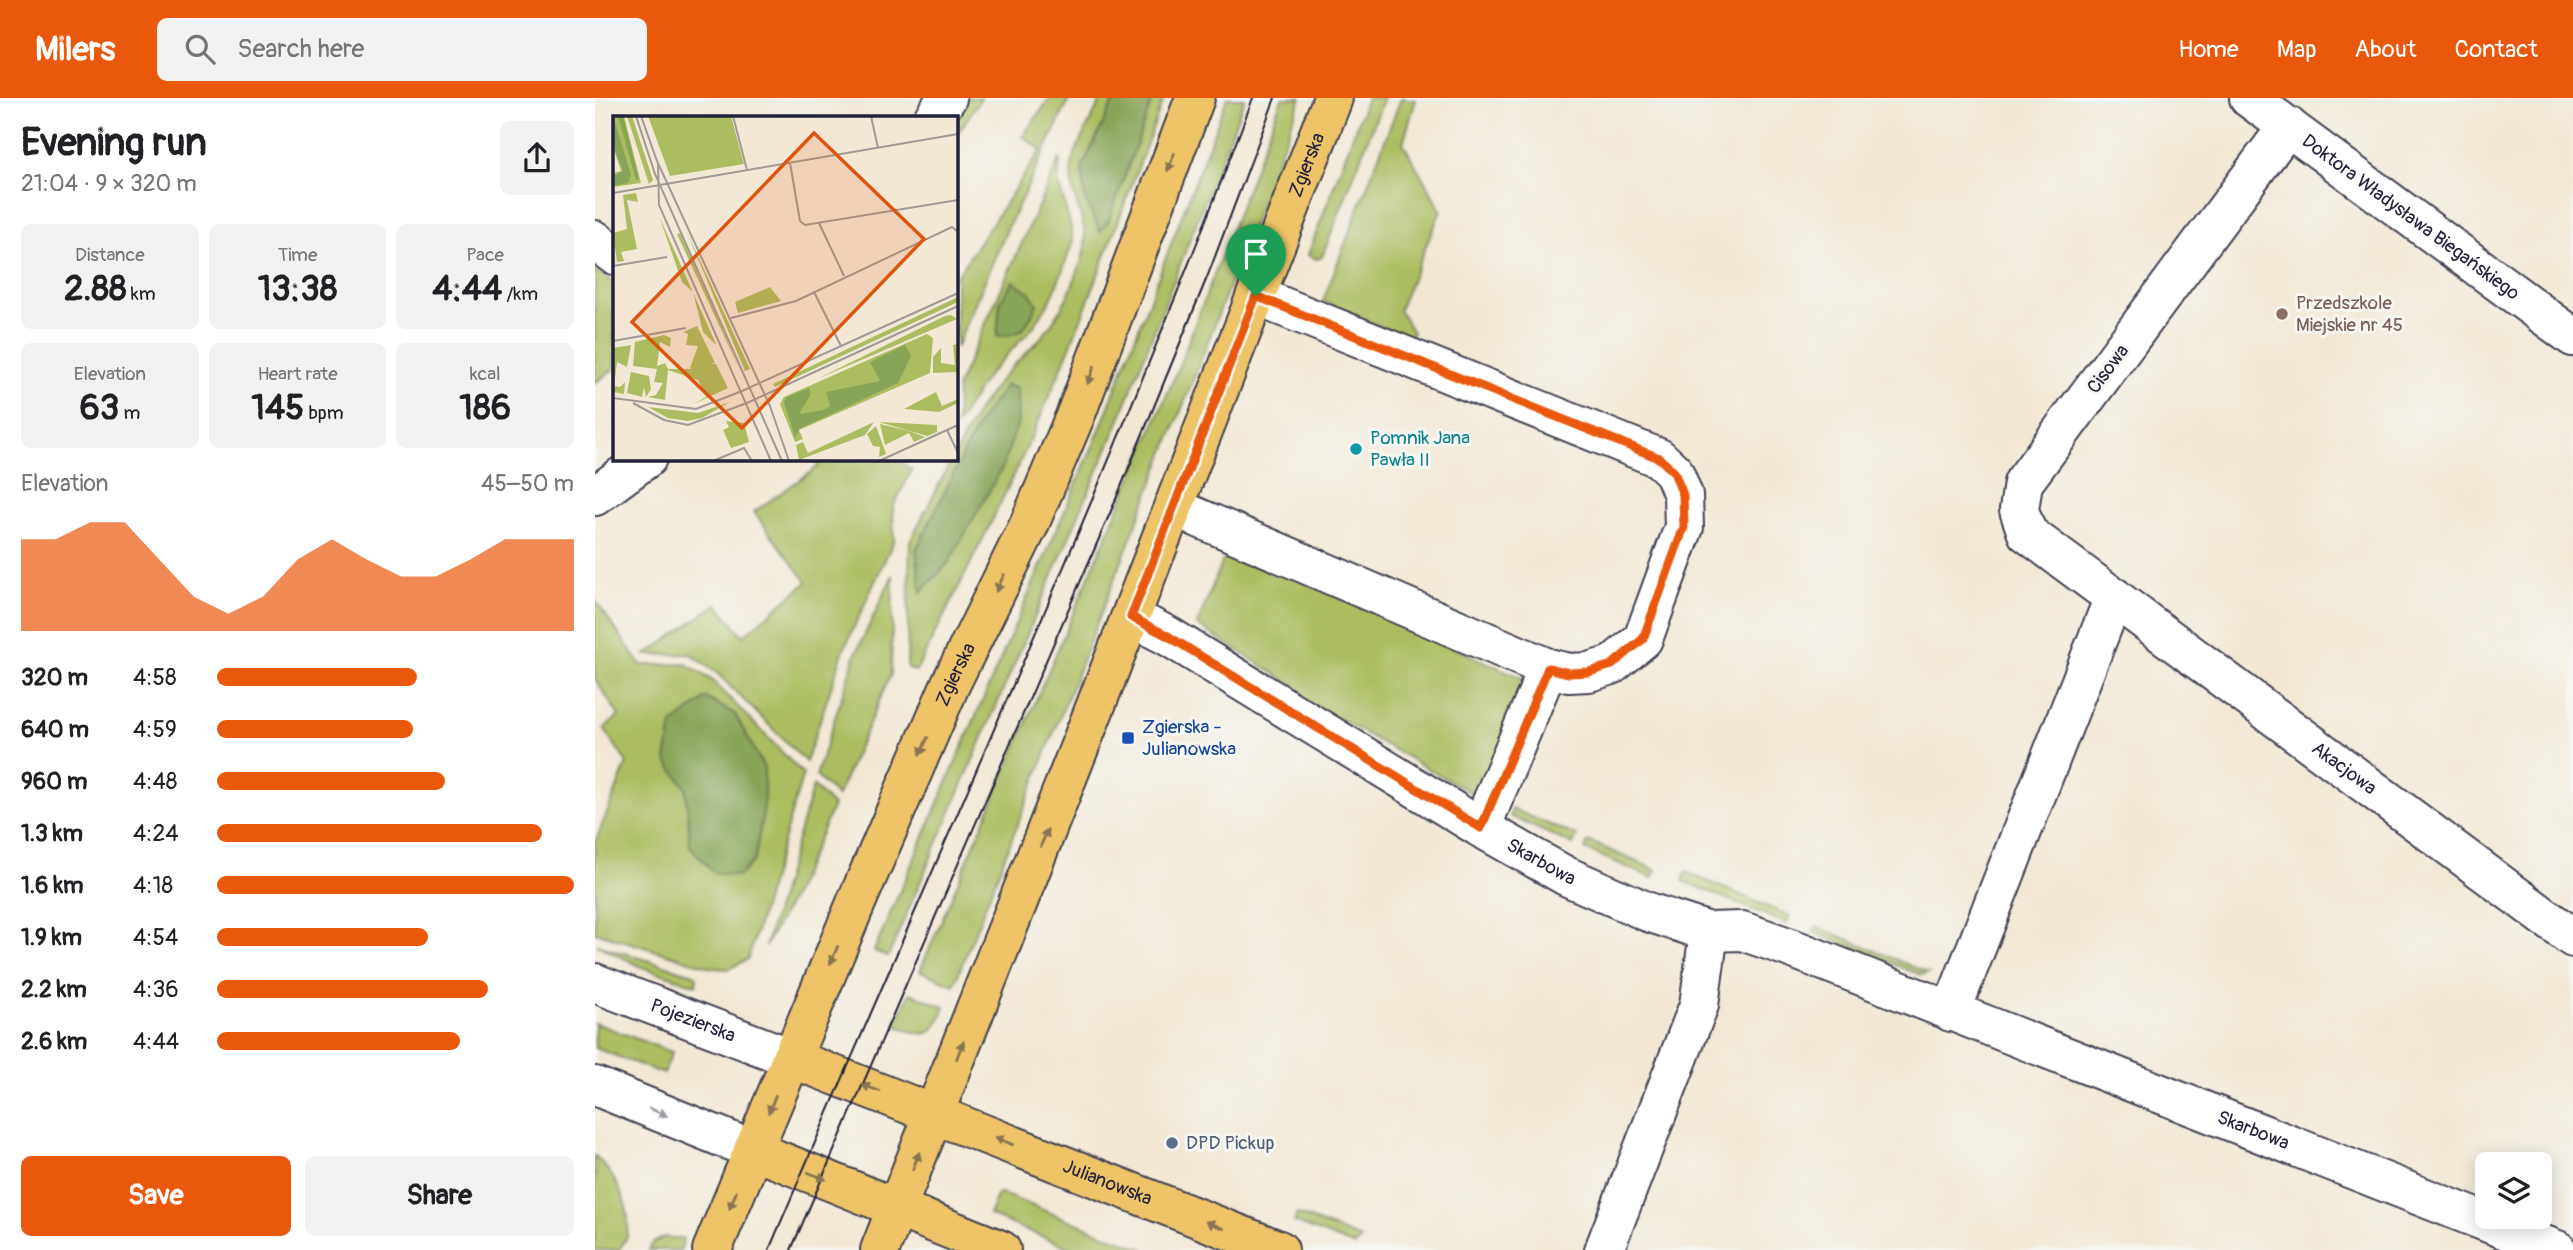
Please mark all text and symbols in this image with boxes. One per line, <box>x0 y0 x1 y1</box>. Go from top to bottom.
search box <box>157 18 647 81</box>
text: Milers <box>35 29 115 70</box>
icon: search <box>181 30 219 68</box>
text: Search here <box>237 33 364 65</box>
text: Home <box>2178 35 2239 64</box>
text: Map <box>2277 35 2317 64</box>
text: About <box>2355 35 2417 64</box>
text: Contact <box>2455 35 2538 64</box>
inset map <box>613 116 957 460</box>
text: Evening run <box>21 119 207 167</box>
button: share <box>500 121 574 195</box>
street label: Zgierska <box>1283 129 1330 201</box>
street label: Doktora Władysława Biegańskiego <box>2297 129 2524 306</box>
one-way arrow <box>1165 151 1176 172</box>
text: 21:04 · 9 × 320 m <box>21 169 197 198</box>
pin <box>1226 224 1286 296</box>
icon: arrive <box>1237 235 1275 273</box>
text: Distance <box>75 243 145 267</box>
text: Time <box>278 243 317 267</box>
text: Pace <box>466 243 504 267</box>
text: 2.88 <box>64 267 127 311</box>
text: 13:38 <box>258 267 337 311</box>
text: 4:44 <box>432 267 502 311</box>
text: km <box>127 282 156 306</box>
text: /km <box>502 282 538 306</box>
place label: Przedszkole Miejskie nr 45 <box>2296 291 2403 337</box>
marker: Przedszkole Miejskie nr 45 <box>2274 306 2290 322</box>
street label: Cisowa <box>2082 340 2134 398</box>
text: Elevation <box>74 362 146 386</box>
text: Heart rate <box>257 362 338 386</box>
text: kcal <box>470 362 501 386</box>
one-way arrow <box>1085 364 1096 385</box>
text: 63 <box>79 386 119 430</box>
text: 145 <box>251 386 304 430</box>
text: 186 <box>459 386 511 430</box>
text: m <box>119 401 140 425</box>
text: bpm <box>304 401 344 425</box>
place label: Pomnik Jana Pawła II <box>1370 426 1470 472</box>
marker: Pomnik Jana Pawła II <box>1348 441 1364 457</box>
text: Elevation <box>21 469 109 498</box>
text: 45–50 m <box>481 469 574 498</box>
one-way arrow <box>995 573 1006 593</box>
street label: Zgierska <box>930 639 981 710</box>
text: 320 m <box>21 663 88 692</box>
text: 4:58 <box>133 663 177 692</box>
text: 640 m <box>21 715 89 744</box>
text: 4:59 <box>133 715 177 744</box>
place label: Zgierska - Julianowska <box>1142 715 1236 761</box>
marker: Zgierska - Julianowska <box>1120 730 1136 746</box>
one-way arrow <box>918 736 930 756</box>
street label: Akacjowa <box>2307 736 2381 800</box>
text: 960 m <box>21 767 87 796</box>
text: 4:48 <box>133 767 177 796</box>
text: 1.3 km <box>21 819 83 848</box>
text: 4:24 <box>133 819 179 848</box>
one-way arrow <box>1038 828 1049 849</box>
street label: Skarbowa <box>1502 833 1580 891</box>
text: 1.6 km <box>21 871 83 900</box>
text: 4:18 <box>133 871 173 900</box>
text: 1.9 km <box>21 923 82 952</box>
text: 4:54 <box>133 923 178 952</box>
one-way arrow <box>828 944 839 965</box>
text: 2.2 km <box>21 975 87 1004</box>
text: 4:36 <box>133 975 179 1004</box>
street label: Pojezierska <box>647 993 739 1048</box>
text: 2.6 km <box>21 1027 87 1056</box>
text: 4:44 <box>133 1027 179 1056</box>
one-way arrow <box>955 1039 966 1060</box>
one-way arrow <box>861 1083 882 1094</box>
one-way arrow <box>767 1094 778 1115</box>
street label: Skarbowa <box>2214 1105 2293 1155</box>
one-way arrow <box>648 1106 669 1117</box>
place label: DPD Pickup <box>1186 1131 1274 1155</box>
one-way arrow <box>994 1135 1014 1147</box>
marker: DPD Pickup <box>1164 1135 1180 1151</box>
one-way arrow <box>910 1150 921 1171</box>
map controls <box>2475 1152 2552 1229</box>
button: layers <box>2475 1152 2552 1229</box>
street label: Julianowska <box>1059 1154 1156 1211</box>
button: Save <box>21 1156 291 1236</box>
button: Share <box>305 1156 574 1236</box>
one-way arrow <box>806 1170 827 1181</box>
one-way arrow <box>727 1190 739 1210</box>
one-way arrow <box>1205 1219 1226 1230</box>

